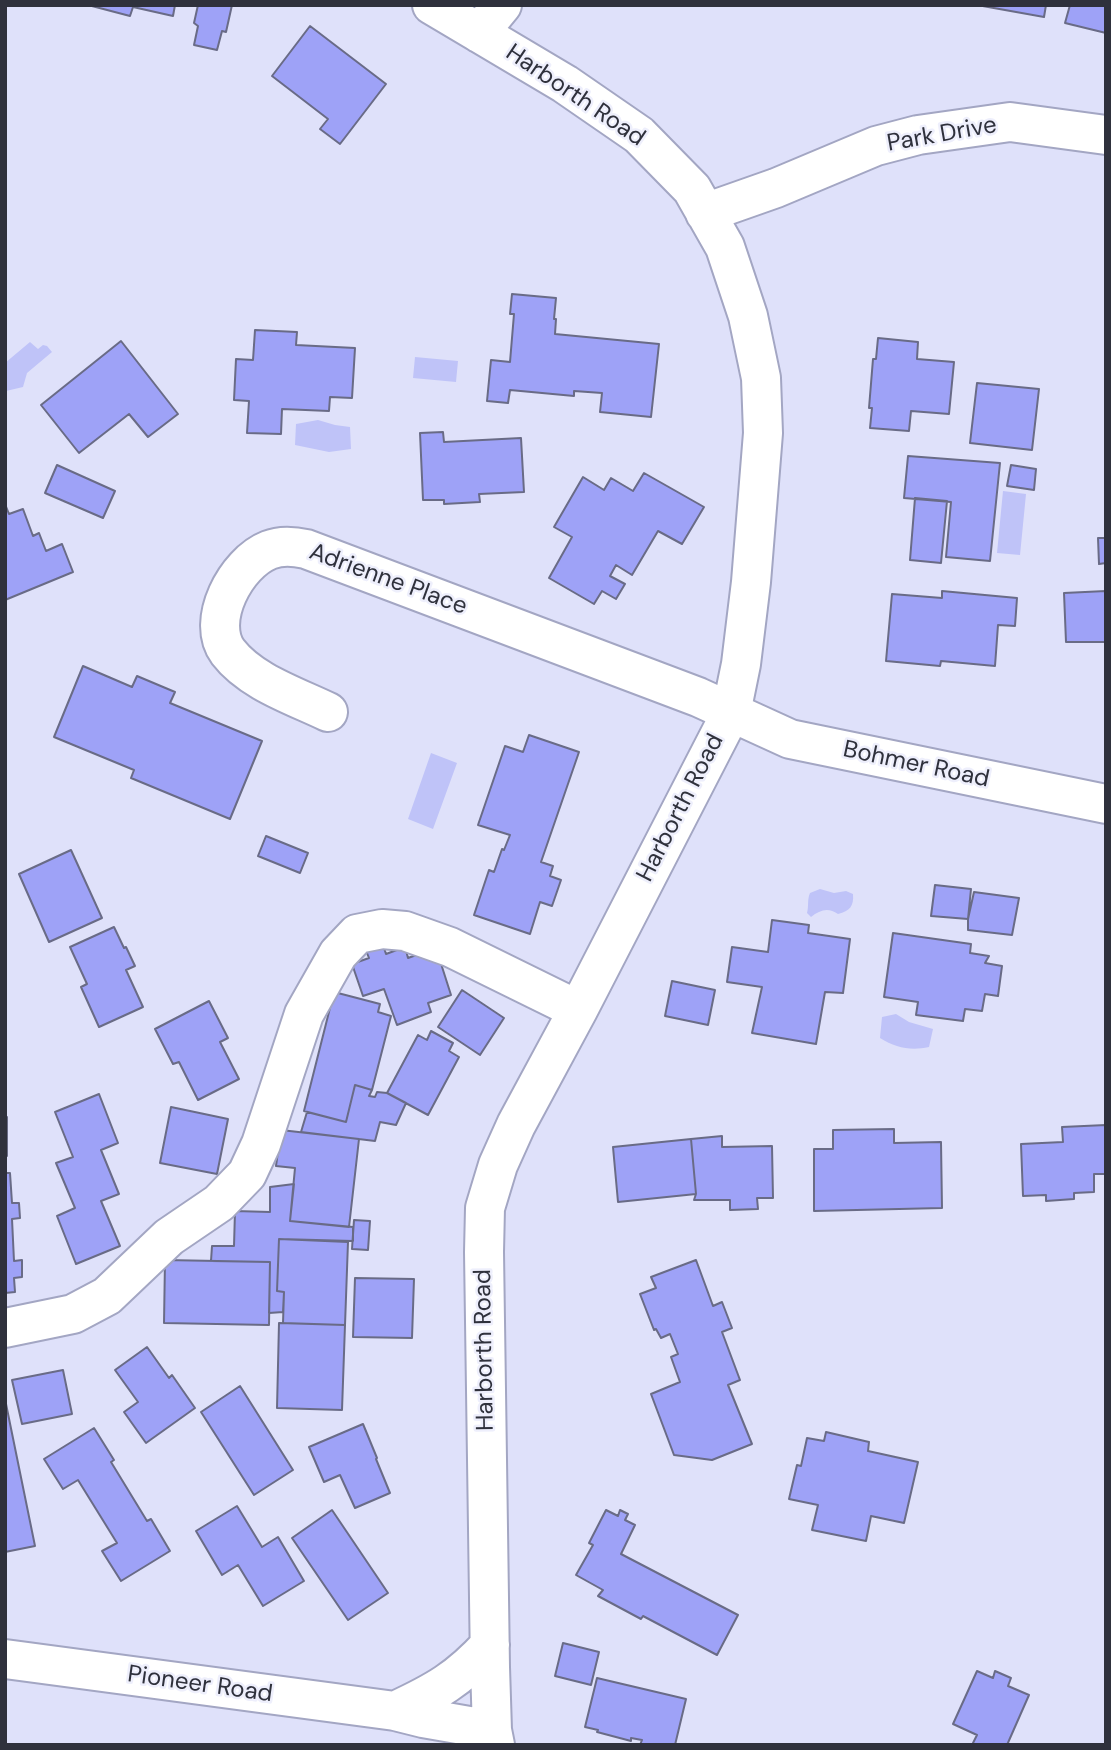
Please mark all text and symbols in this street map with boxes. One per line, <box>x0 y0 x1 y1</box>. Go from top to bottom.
street label: Harborth Road <box>500 39 650 153</box>
street label: Park Drive <box>885 111 999 159</box>
street label: Adrienne Place <box>305 538 471 622</box>
street label: Harborth Road <box>631 729 731 887</box>
street label: Bohmer Road <box>840 735 992 795</box>
street label: Harborth Road <box>469 1269 501 1431</box>
street label: Pioneer Road <box>126 1661 274 1709</box>

